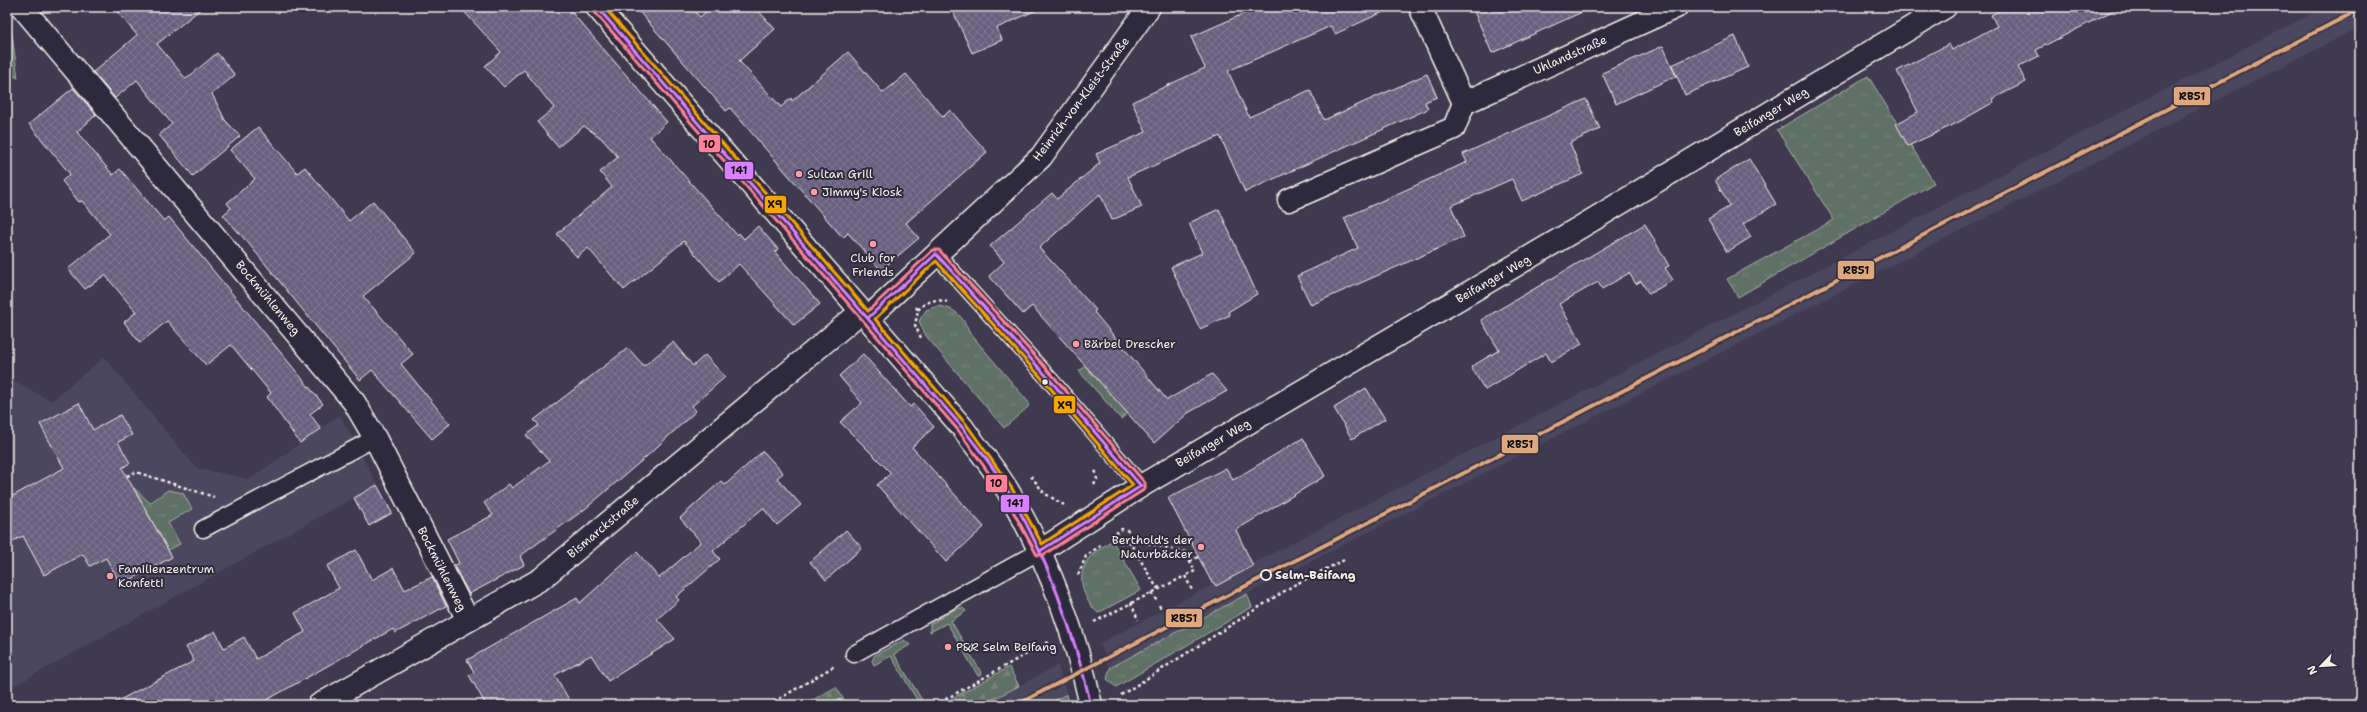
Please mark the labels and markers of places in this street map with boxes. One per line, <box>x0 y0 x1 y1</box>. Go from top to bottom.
place label: Sultan Grill <box>807 166 873 182</box>
marker: Sultan Grill <box>794 169 804 179</box>
place label: Jimmy's Kiosk <box>822 184 902 200</box>
marker: Jimmy's Kiosk <box>809 187 819 197</box>
marker: Club for Friends <box>868 239 878 249</box>
place label: Club for Friends <box>850 250 896 280</box>
place label: Bärbel Drescher <box>1084 336 1176 352</box>
marker: Bärbel Drescher <box>1071 339 1081 349</box>
unlabelled marker <box>1040 377 1050 387</box>
place label: Berthold's der Naturbäcker <box>1112 532 1193 562</box>
marker: Berthold's der Naturbäcker <box>1196 542 1206 552</box>
place label: Familienzentrum Konfetti <box>118 561 214 591</box>
place label: Selm-Beifang <box>1275 567 1356 583</box>
marker: Selm-Beifang <box>1260 569 1272 581</box>
marker: Familienzentrum Konfetti <box>105 571 115 581</box>
place label: P&R Selm Beifang <box>956 639 1057 655</box>
marker: P&R Selm Beifang <box>943 642 953 652</box>

